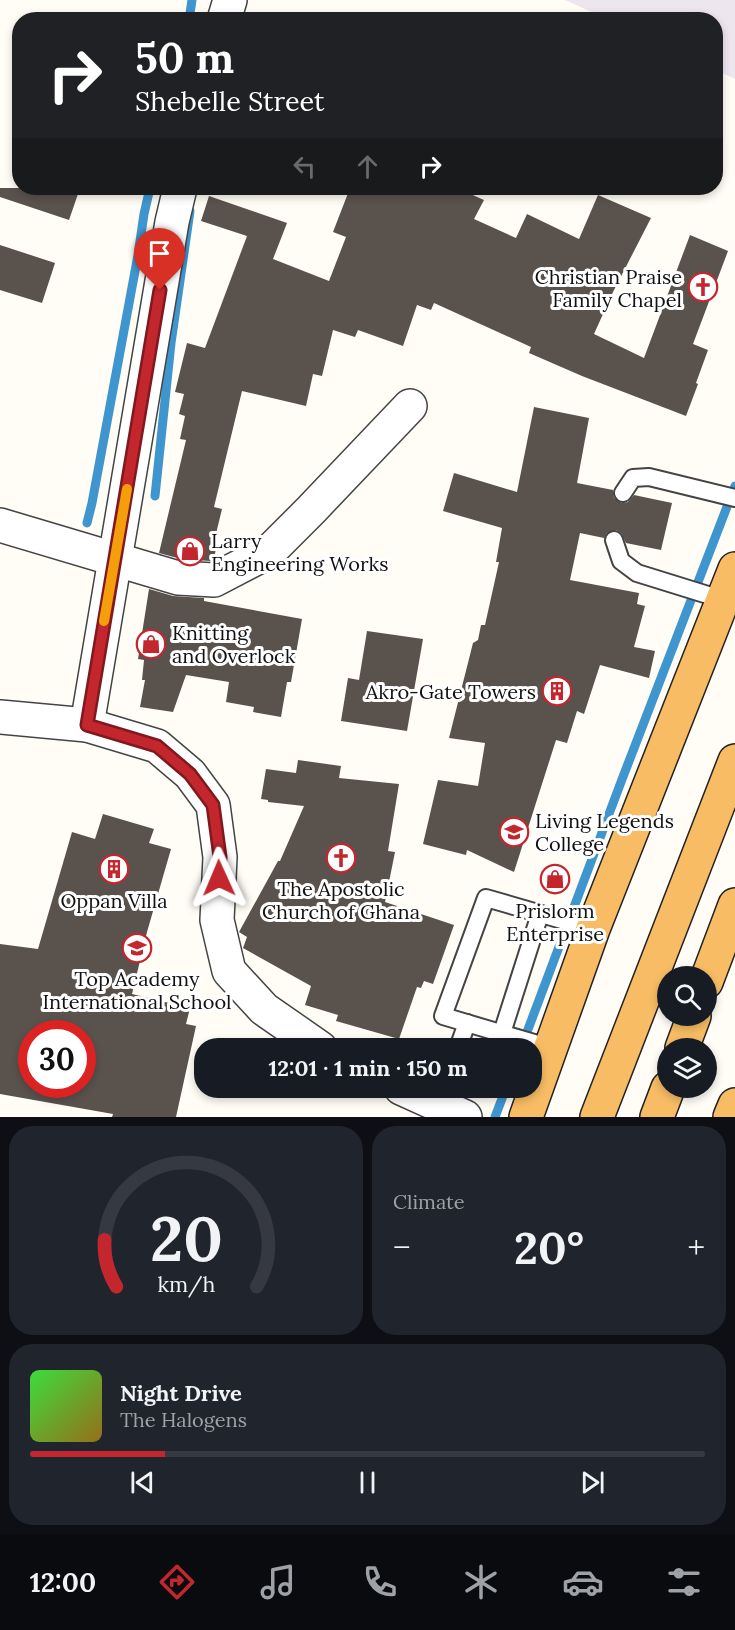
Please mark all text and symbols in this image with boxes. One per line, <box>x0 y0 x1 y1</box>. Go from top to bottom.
text: 50 m <box>135 31 234 85</box>
icon: right <box>36 36 114 114</box>
text: Shebelle Street <box>135 84 324 118</box>
icon: left <box>288 150 321 183</box>
icon: ahead <box>351 150 384 183</box>
icon: right <box>414 150 447 183</box>
pin <box>134 228 185 290</box>
icon: arrive <box>143 237 176 270</box>
place label: Christian Praise Family Chapel <box>535 264 682 312</box>
church icon: Christian Praise Family Chapel <box>687 271 719 303</box>
place label: Larry Engineering Works <box>211 528 389 576</box>
shop icon: Larry Engineering Works <box>174 535 206 567</box>
place label: Knitting and Overlock <box>172 620 296 668</box>
shop icon: Knitting and Overlock <box>135 628 167 660</box>
building icon: Akro-Gate Towers <box>541 675 573 707</box>
place label: Akro-Gate Towers <box>365 679 536 704</box>
place label: Living Legends College <box>535 808 674 856</box>
school or university icon: Living Legends College <box>498 816 530 848</box>
church icon: The Apostolic Church of Ghana <box>325 842 357 874</box>
position arrow <box>187 846 251 910</box>
building icon: Oppan Villa <box>98 853 130 885</box>
shop icon: Prislorm Enterprise <box>539 863 571 895</box>
place label: The Apostolic Church of Ghana <box>262 876 420 924</box>
place label: Oppan Villa <box>60 888 168 913</box>
place label: Prislorm Enterprise <box>506 898 604 946</box>
school or university icon: Top Academy International School <box>121 932 153 964</box>
place label: Top Academy International School <box>42 966 232 1014</box>
map controls <box>657 966 717 1098</box>
button: search <box>657 966 717 1026</box>
speed limit sign: 30 <box>18 1020 96 1098</box>
button: layers <box>657 1038 717 1098</box>
text: 12:01 · 1 min · 150 m <box>268 1054 468 1082</box>
text: Climate <box>393 1189 465 1214</box>
text: 20 <box>150 1198 222 1278</box>
text: 20° <box>514 1219 584 1276</box>
text: − <box>393 1226 411 1268</box>
text: + <box>687 1226 705 1268</box>
text: km/h <box>157 1271 215 1299</box>
text: Night Drive <box>120 1379 242 1407</box>
text: The Halogens <box>120 1407 247 1432</box>
icon: previous <box>126 1466 159 1499</box>
icon: pause <box>351 1466 384 1499</box>
icon: next <box>576 1466 609 1499</box>
icon: directions <box>156 1561 198 1603</box>
icon: music <box>257 1561 299 1603</box>
icon: phone <box>359 1561 401 1603</box>
icon: climate <box>460 1561 502 1603</box>
icon: car <box>562 1561 604 1603</box>
icon: filters <box>663 1561 705 1603</box>
text: 12:00 <box>30 1565 96 1599</box>

